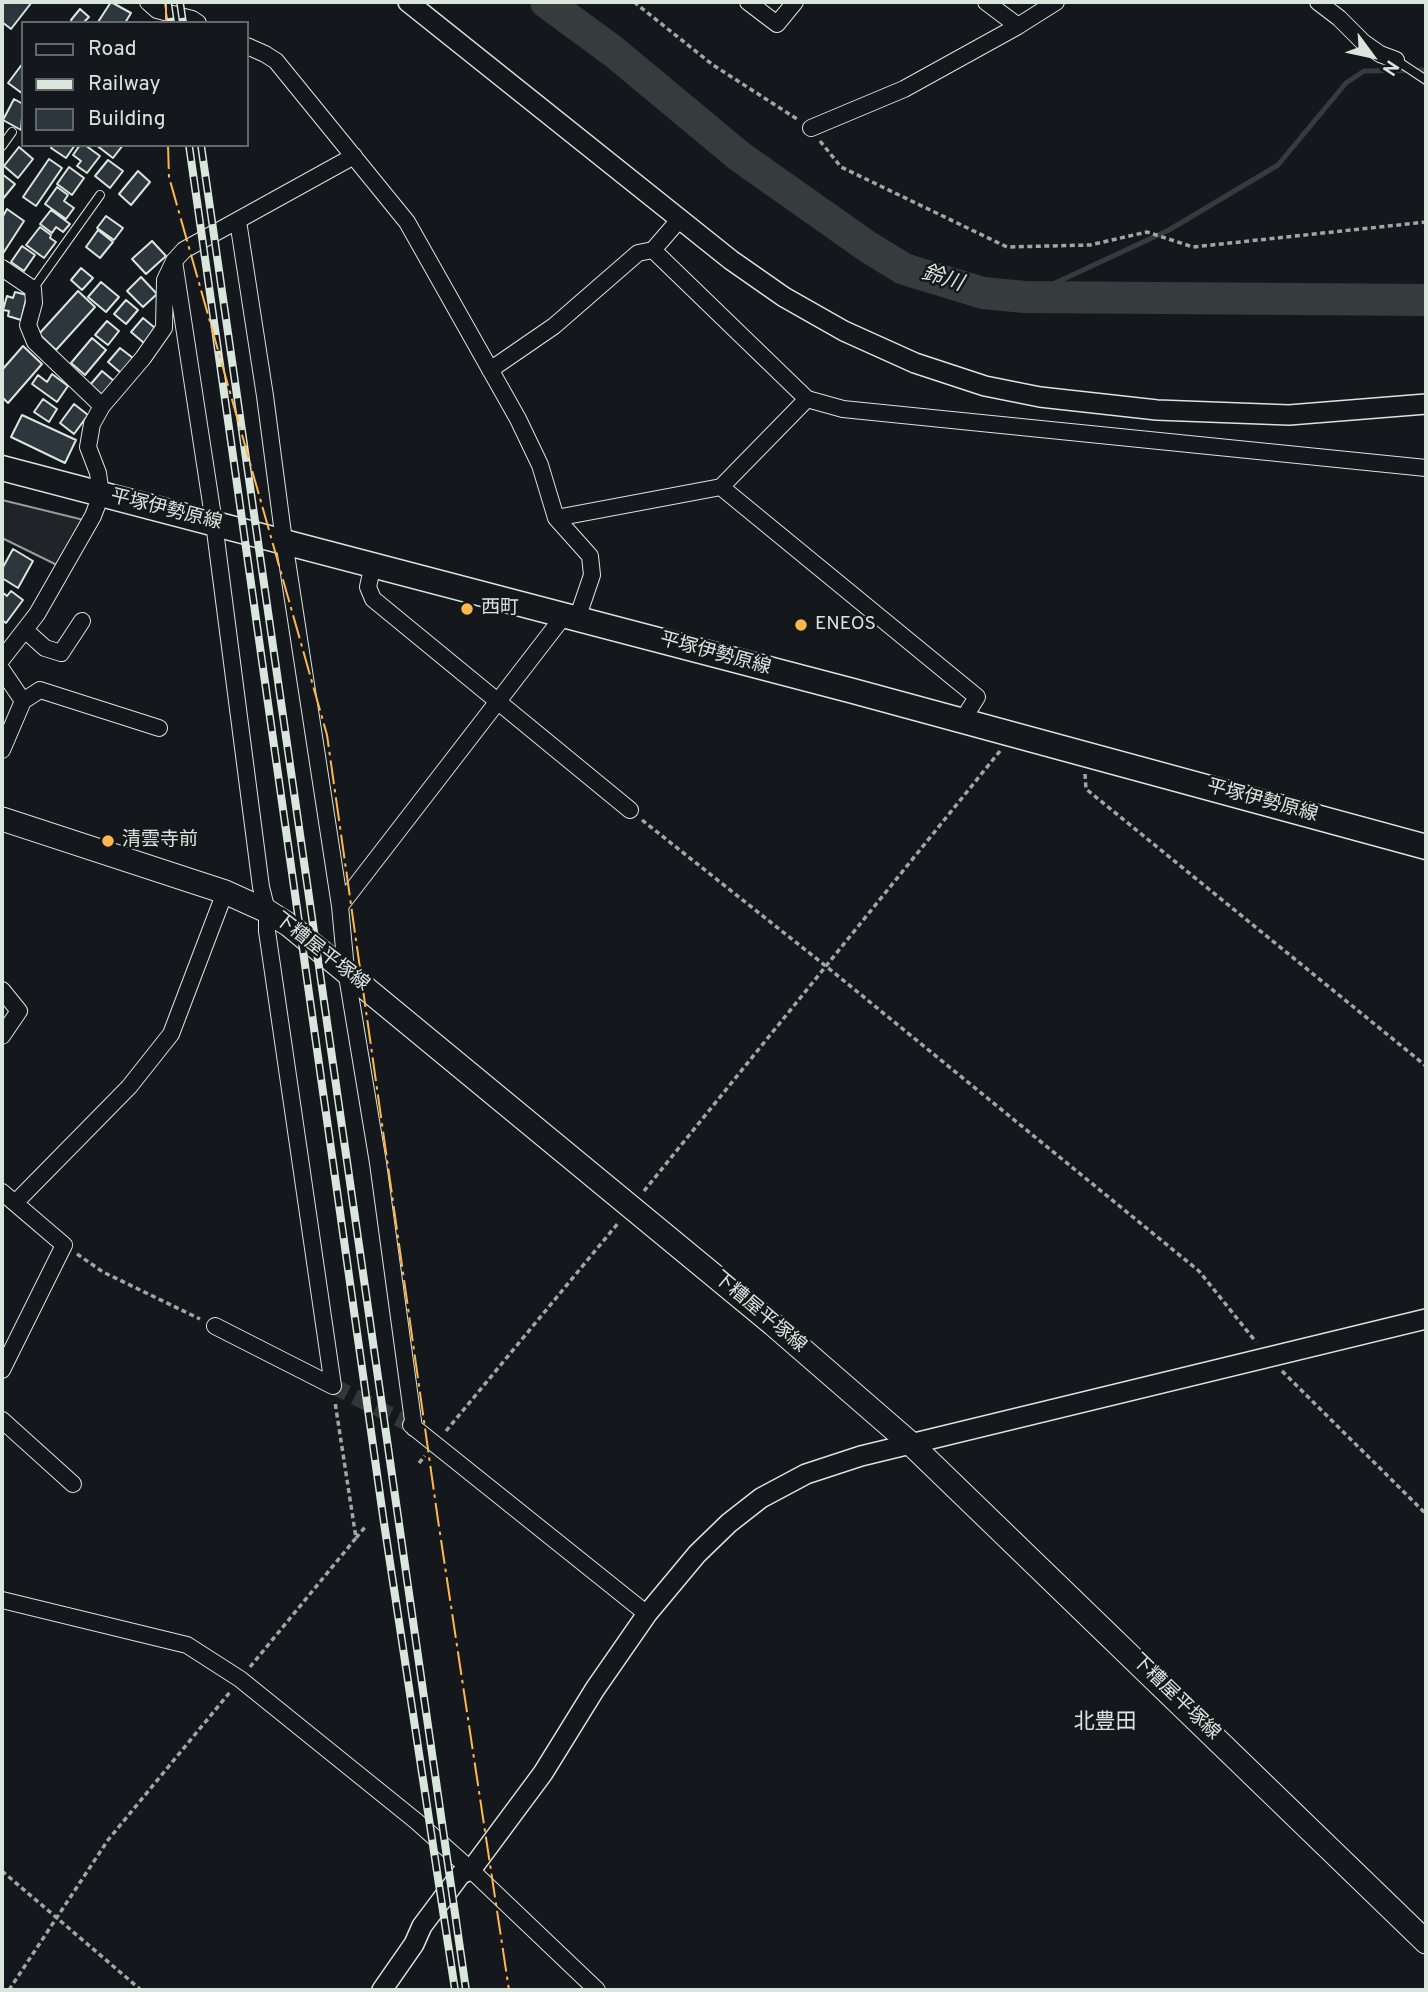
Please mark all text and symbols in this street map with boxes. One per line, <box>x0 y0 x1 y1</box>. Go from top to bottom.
legend <box>21 21 248 147</box>
north arrow <box>1337 21 1407 91</box>
text: Road <box>88 36 137 63</box>
text: N <box>1376 55 1403 80</box>
text: Railway <box>88 71 161 98</box>
text: Building <box>88 106 166 133</box>
water label: 鈴川 <box>918 262 966 298</box>
street label: 平塚伊勢原線 <box>108 486 224 536</box>
place label: 西町 <box>481 598 519 620</box>
marker: 西町 <box>459 601 475 617</box>
place label: ENEOS <box>815 614 876 636</box>
marker: ENEOS <box>793 617 809 633</box>
street label: 平塚伊勢原線 <box>657 629 773 681</box>
street label: 平塚伊勢原線 <box>1204 776 1320 828</box>
place label: 清雲寺前 <box>122 830 198 852</box>
marker: 清雲寺前 <box>100 833 116 849</box>
street label: 下糟屋平塚線 <box>269 909 373 997</box>
street label: 下糟屋平塚線 <box>708 1268 810 1358</box>
street label: 下糟屋平塚線 <box>1126 1650 1224 1746</box>
district label: 北豊田 <box>1074 1711 1136 1737</box>

